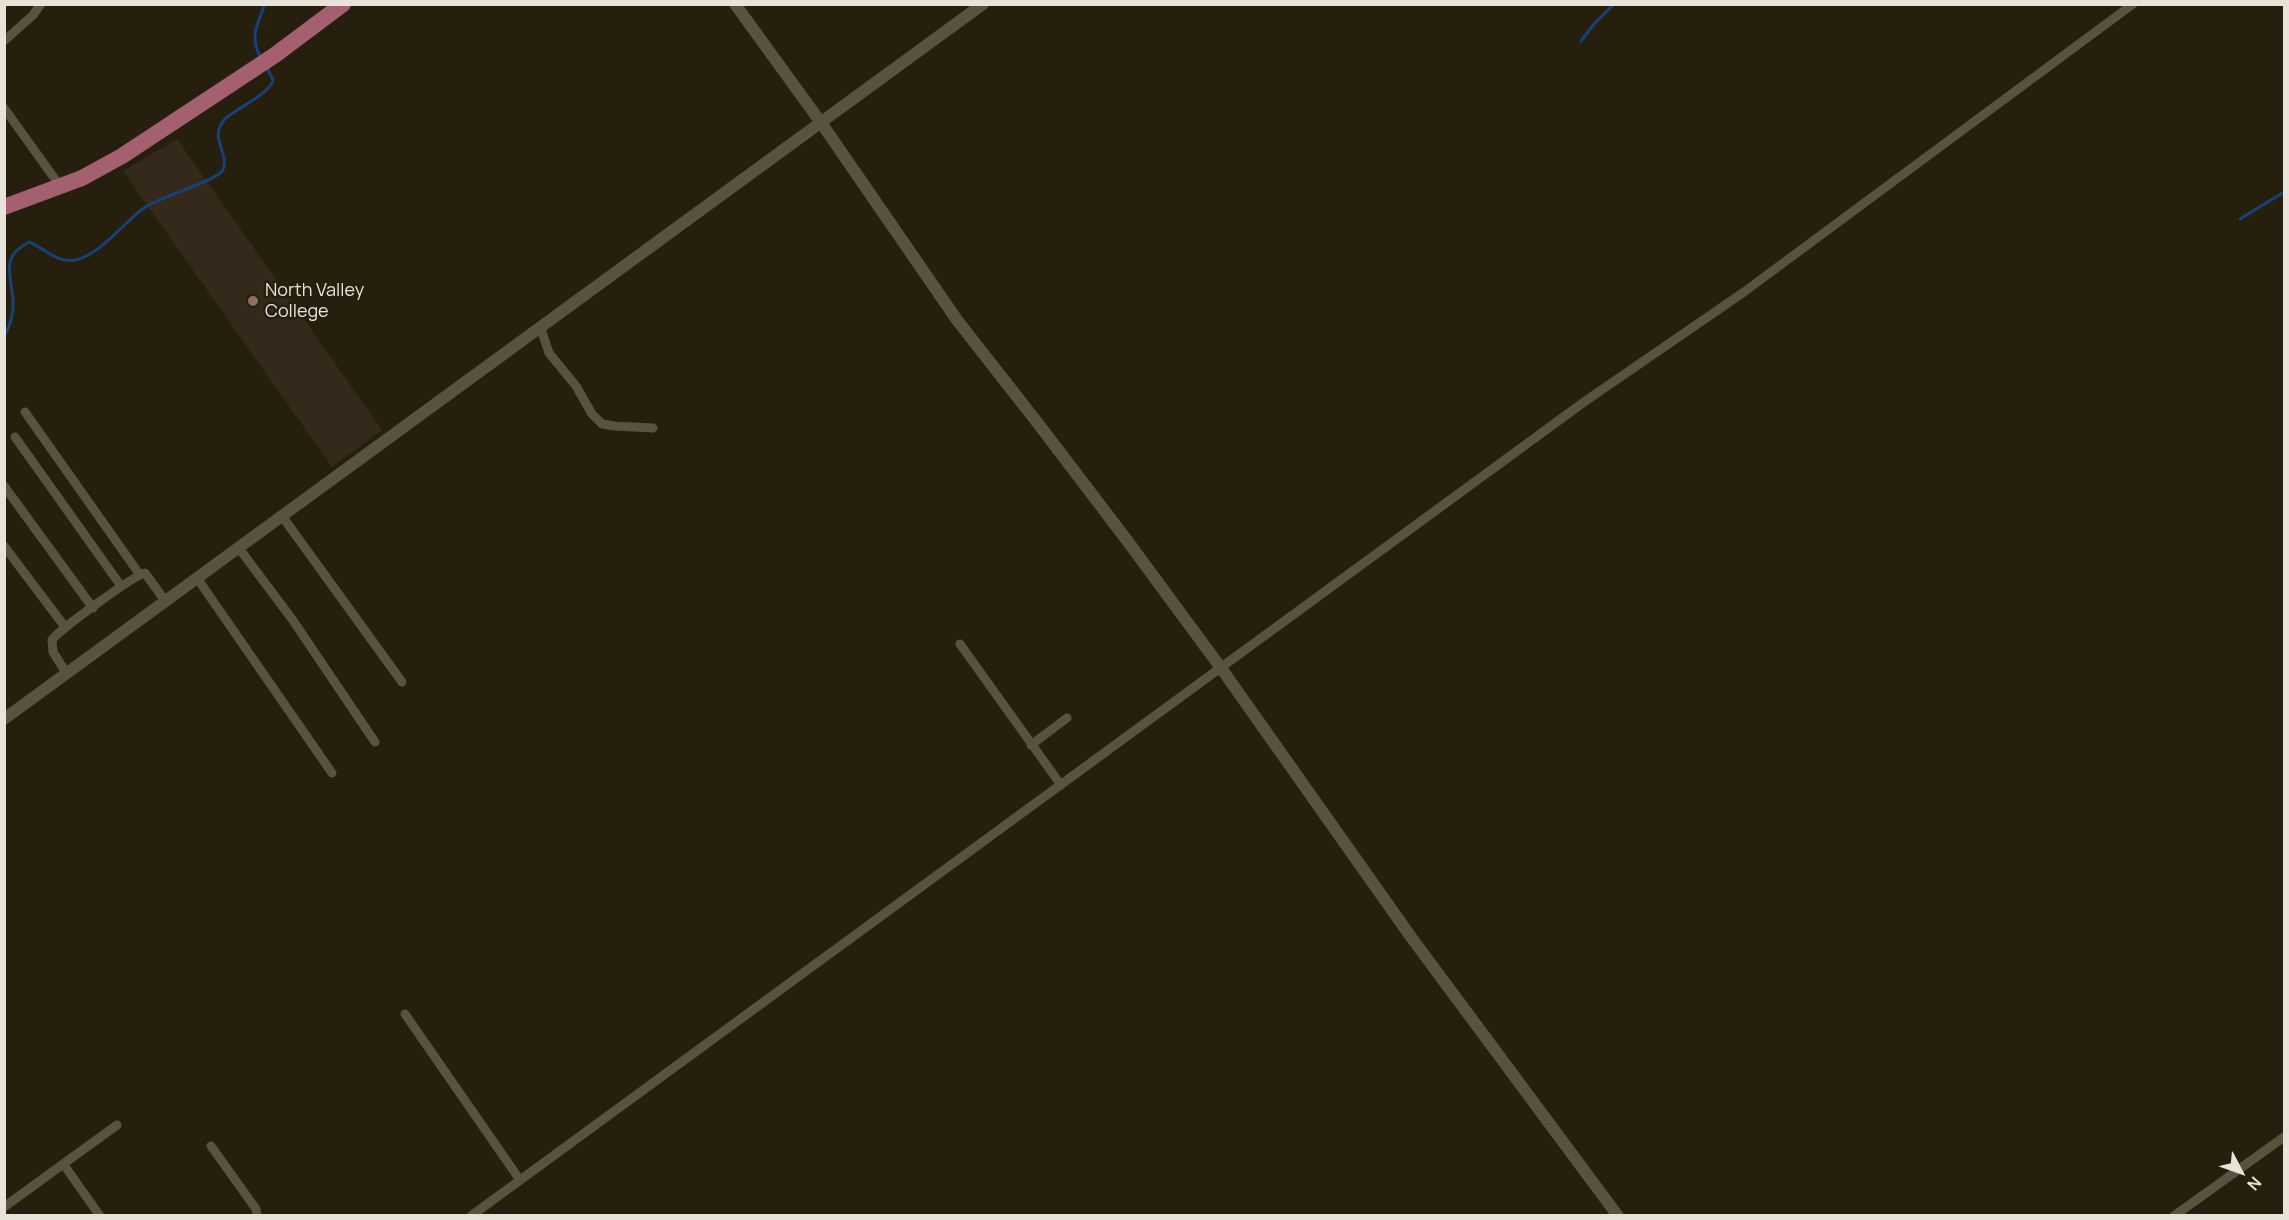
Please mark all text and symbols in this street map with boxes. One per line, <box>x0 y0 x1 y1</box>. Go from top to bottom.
place label: North Valley College <box>265 280 364 322</box>
marker: North Valley College <box>246 294 260 308</box>
north arrow <box>2211 1142 2271 1202</box>
text: N <box>2243 1172 2267 1195</box>

